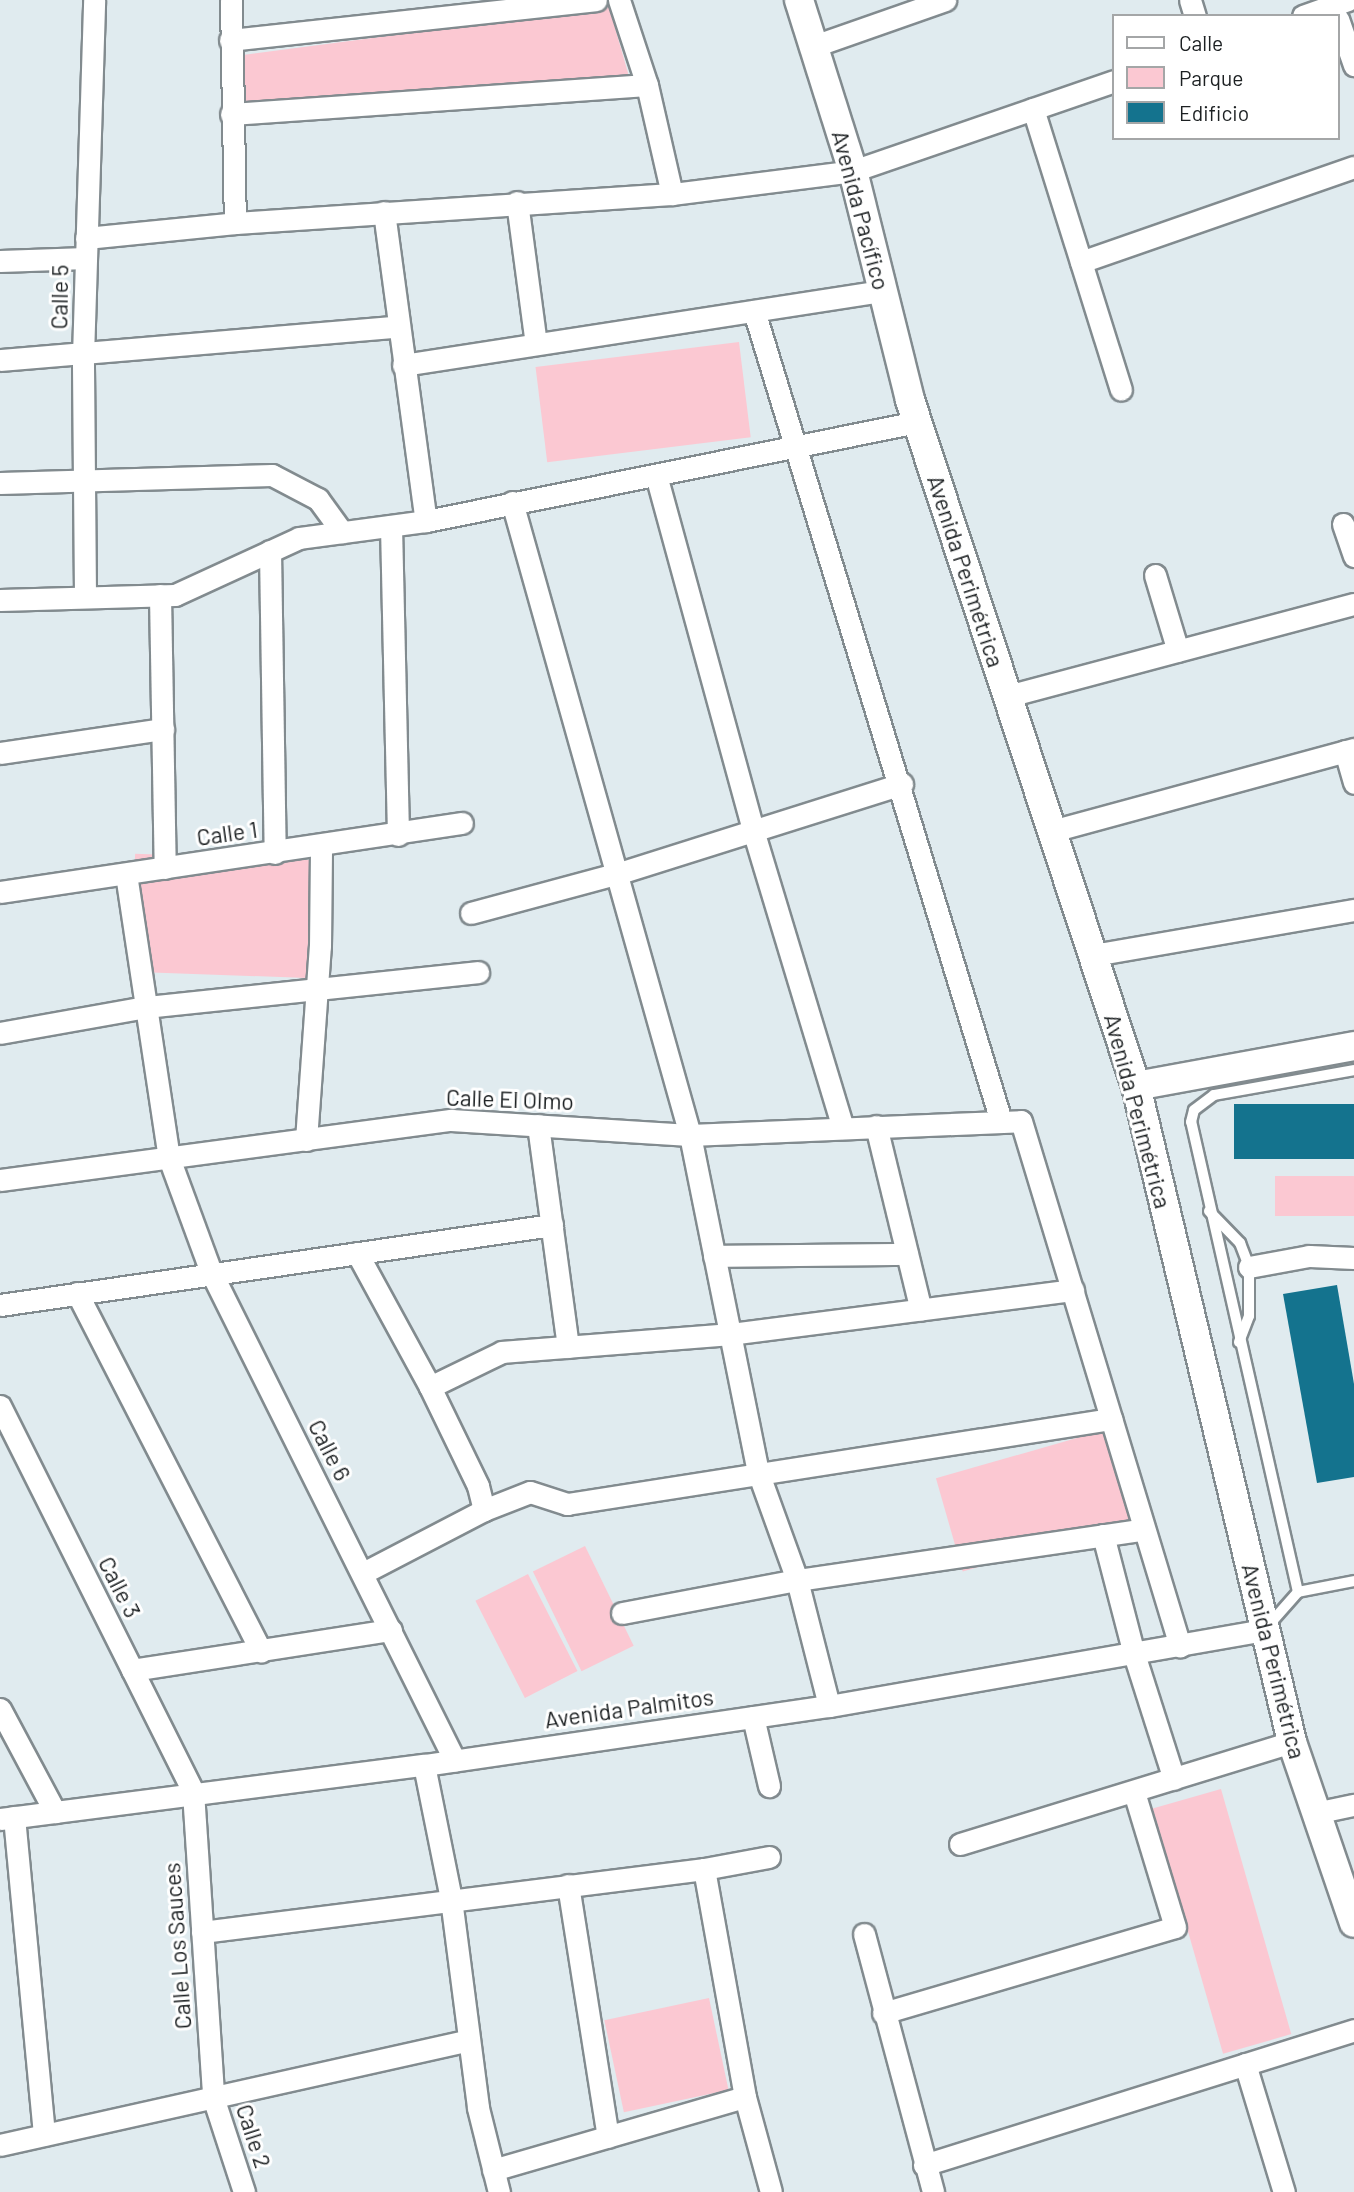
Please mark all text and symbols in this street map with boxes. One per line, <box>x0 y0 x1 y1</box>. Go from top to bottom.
legend <box>1112 14 1340 140</box>
text: Calle <box>1179 30 1223 55</box>
text: Parque <box>1179 65 1244 90</box>
text: Edificio <box>1179 100 1249 125</box>
street label: Avenida Pacífico <box>826 127 896 293</box>
street label: Calle 5 <box>45 264 73 330</box>
street label: Avenida Perimétrica <box>922 472 1010 670</box>
street label: Calle 1 <box>195 815 259 851</box>
street label: Avenida Perimétrica <box>1099 1011 1177 1211</box>
street label: Calle El Olmo <box>446 1083 574 1115</box>
street label: Calle 6 <box>303 1415 357 1485</box>
street label: Calle 3 <box>93 1552 147 1622</box>
street label: Avenida Perimétrica <box>1236 1561 1312 1761</box>
street label: Avenida Palmitos <box>543 1682 715 1734</box>
street label: Calle Los Sauces <box>157 1862 197 2030</box>
street label: Calle 2 <box>231 2101 277 2171</box>

